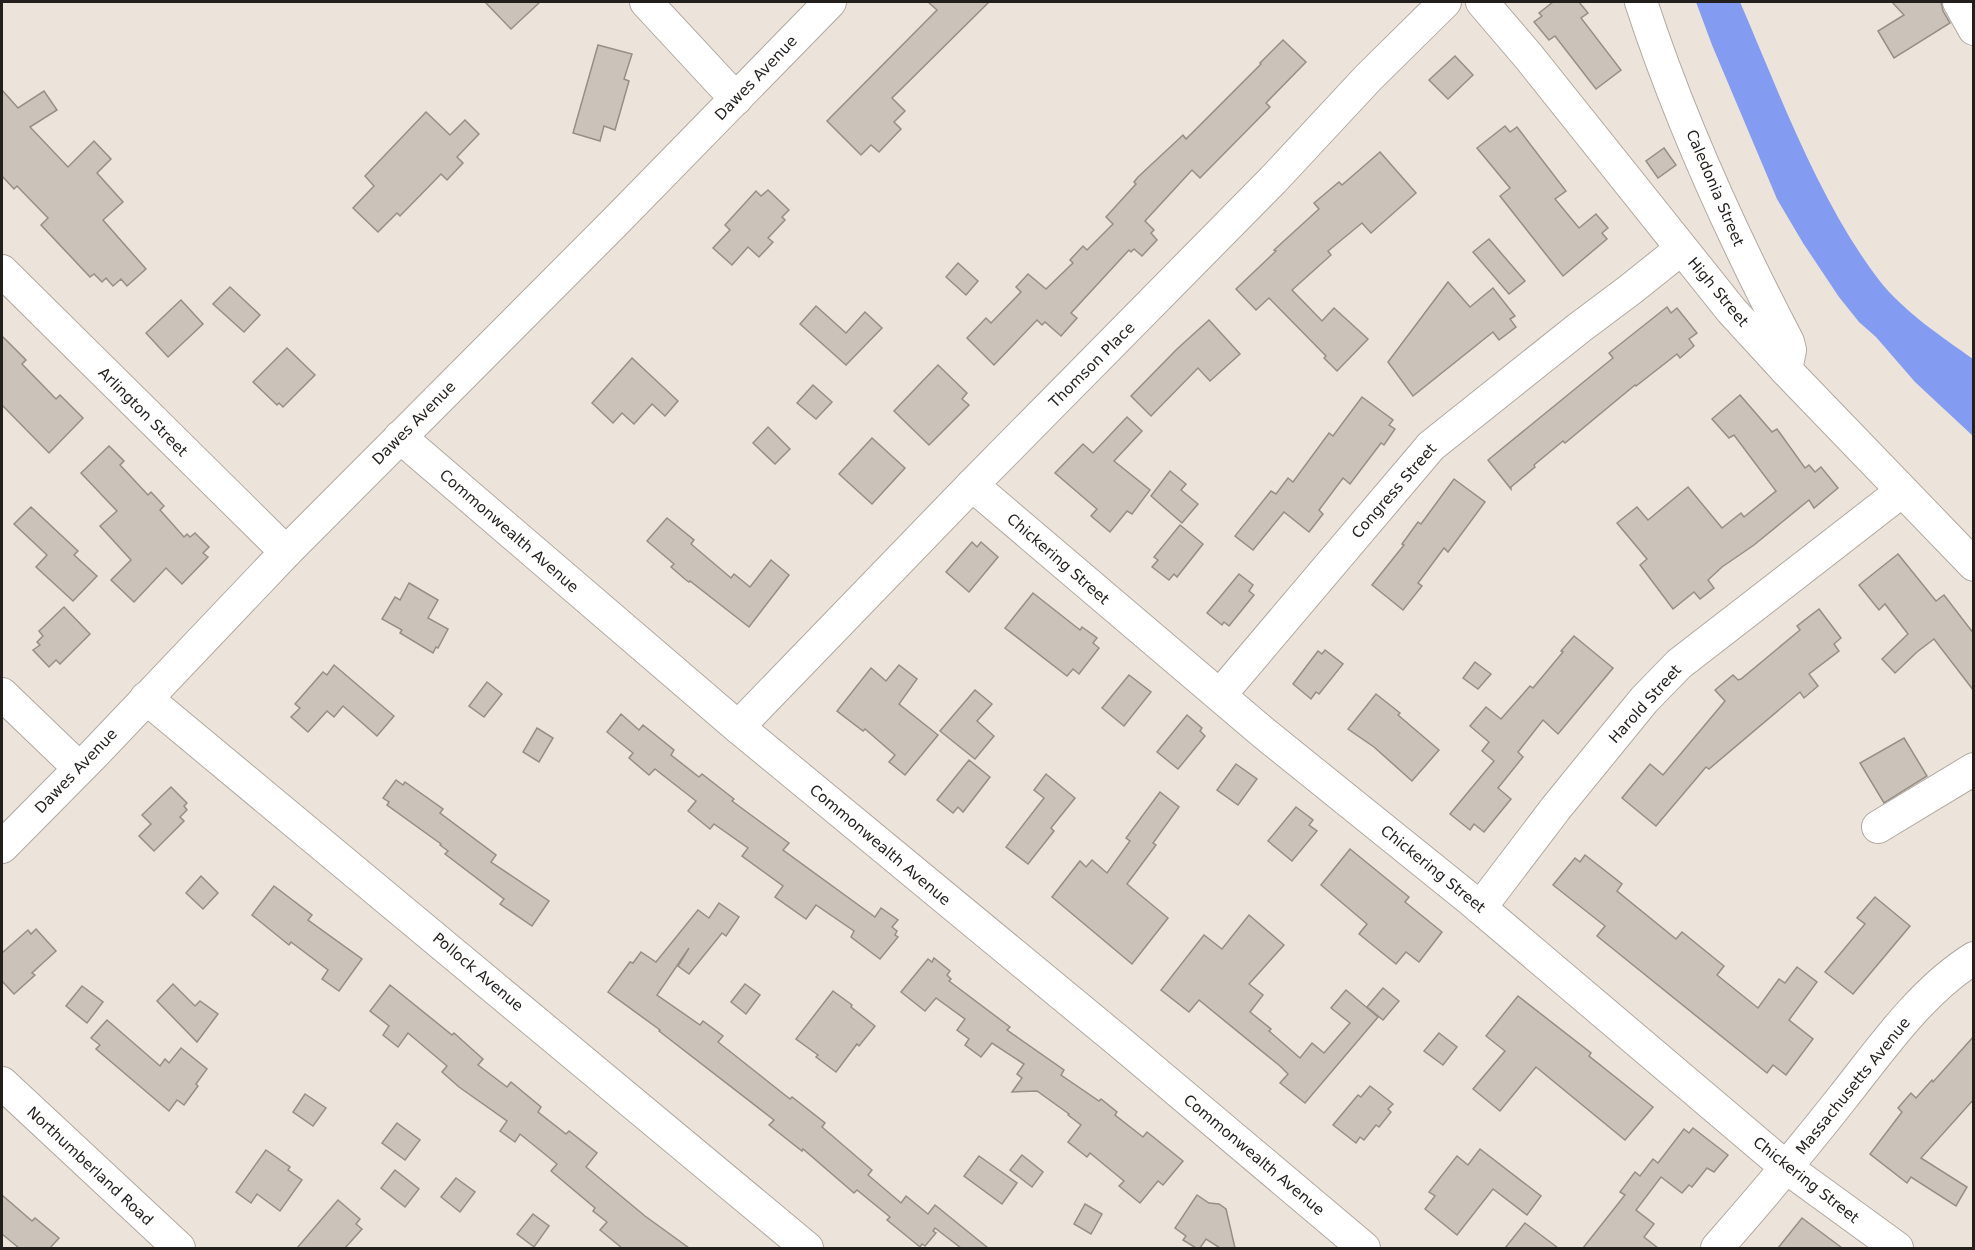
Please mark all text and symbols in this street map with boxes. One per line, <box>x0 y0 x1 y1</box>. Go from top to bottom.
street label: Dawes Avenue <box>711 32 801 124</box>
street label: Caledonia Street <box>1682 127 1748 249</box>
street label: High Street <box>1684 254 1752 330</box>
street label: Thomson Place <box>1045 318 1139 412</box>
street label: Arlington Street <box>95 364 191 460</box>
street label: Dawes Avenue <box>369 378 459 468</box>
street label: Congress Street <box>1348 440 1440 542</box>
street label: Commonwealth Avenue <box>436 466 582 596</box>
street label: Chickering Street <box>1003 510 1113 608</box>
street label: Harold Street <box>1605 661 1685 747</box>
street label: Dawes Avenue <box>31 725 121 817</box>
street label: Commonwealth Avenue <box>806 781 954 909</box>
street label: Chickering Street <box>1377 821 1489 917</box>
street label: Pollock Avenue <box>429 929 527 1015</box>
street label: Massachusetts Avenue <box>1792 1014 1914 1158</box>
street label: Commonwealth Avenue <box>1180 1091 1328 1219</box>
street label: Northumberland Road <box>23 1103 157 1229</box>
street label: Chickering Street <box>1749 1133 1863 1227</box>

